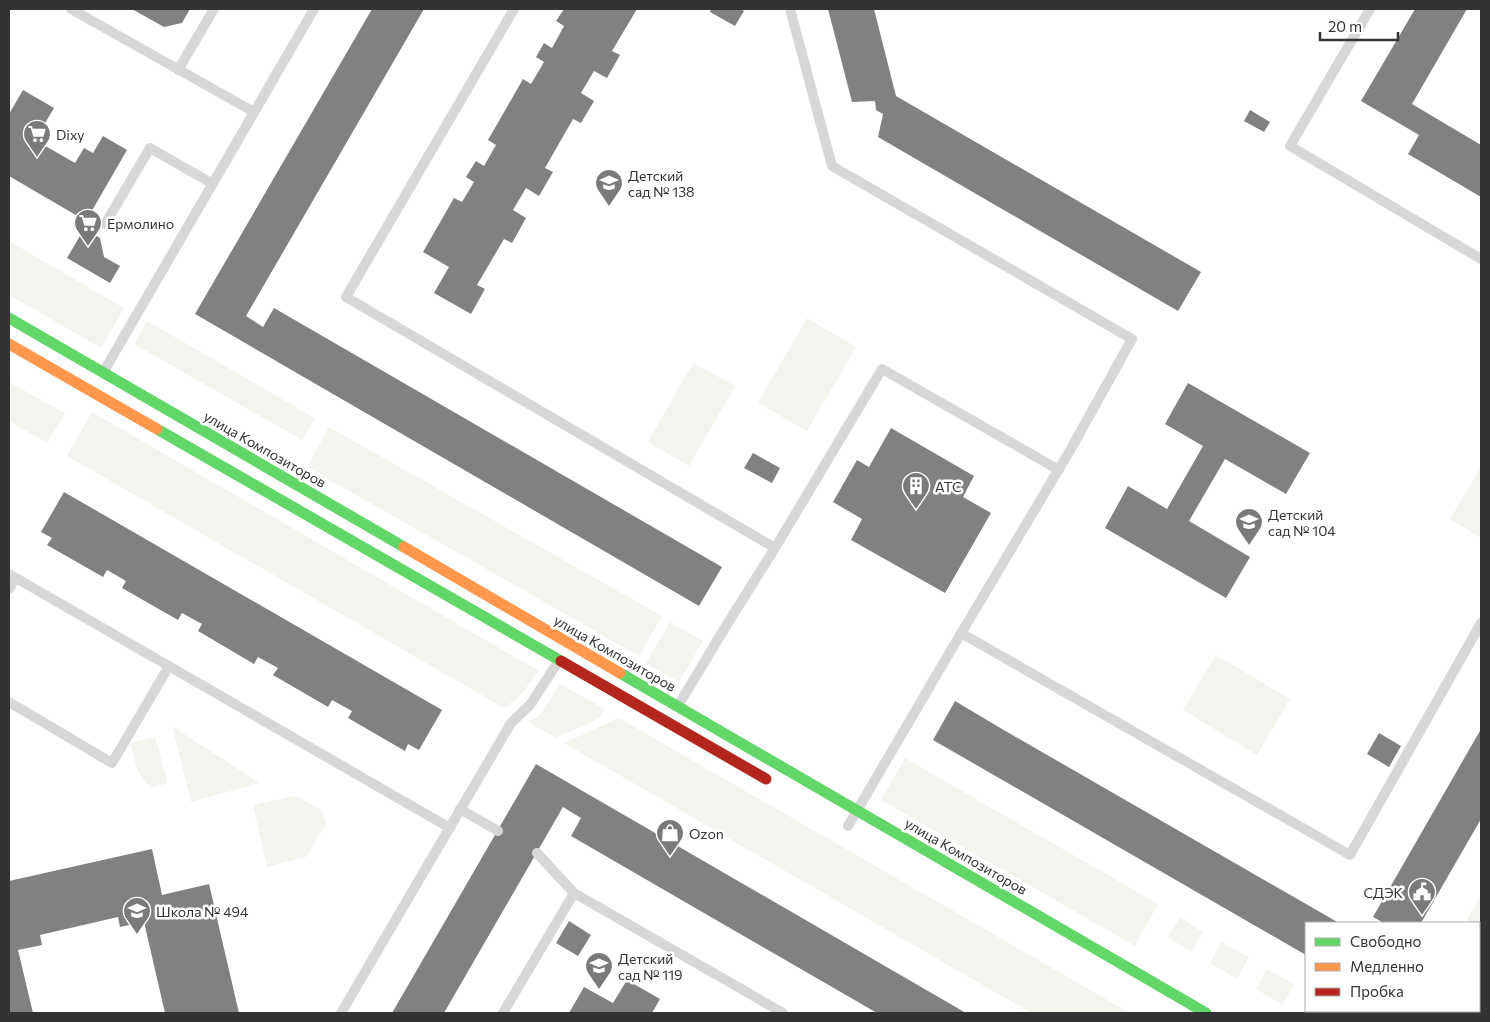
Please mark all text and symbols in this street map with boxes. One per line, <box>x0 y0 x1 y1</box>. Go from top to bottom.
scale bar <box>1320 10 1398 42</box>
text: 20 m <box>1328 17 1362 35</box>
supermarket icon: Dixy <box>22 119 52 158</box>
place label: Dixy <box>56 126 85 143</box>
place label: Детский сад № 138 <box>628 167 695 200</box>
school or university icon: Детский сад № 138 <box>594 168 624 207</box>
supermarket icon: Ермолино <box>73 208 103 247</box>
place label: Ермолино <box>107 215 174 232</box>
street label: улица Композиторов <box>201 407 329 491</box>
building icon: АТС <box>901 471 931 510</box>
place label: АТС <box>935 478 962 495</box>
place label: Детский сад № 104 <box>1268 506 1336 539</box>
school or university icon: Детский сад № 104 <box>1234 507 1264 546</box>
street label: улица Композиторов <box>551 611 679 695</box>
street label: улица Композиторов <box>902 814 1030 898</box>
shop icon: Ozon <box>655 818 685 857</box>
place label: Ozon <box>689 825 724 842</box>
public building icon: СДЭК <box>1407 877 1437 916</box>
place label: СДЭК <box>1363 884 1403 901</box>
school or university icon: Школа № 494 <box>122 896 152 935</box>
place label: Школа № 494 <box>156 903 249 920</box>
legend <box>1305 922 1480 1012</box>
text: Свободно <box>1350 932 1421 950</box>
place label: Детский сад № 119 <box>618 950 683 983</box>
school or university icon: Детский сад № 119 <box>584 951 614 990</box>
text: Медленно <box>1350 957 1424 975</box>
text: Пробка <box>1350 982 1404 1000</box>

